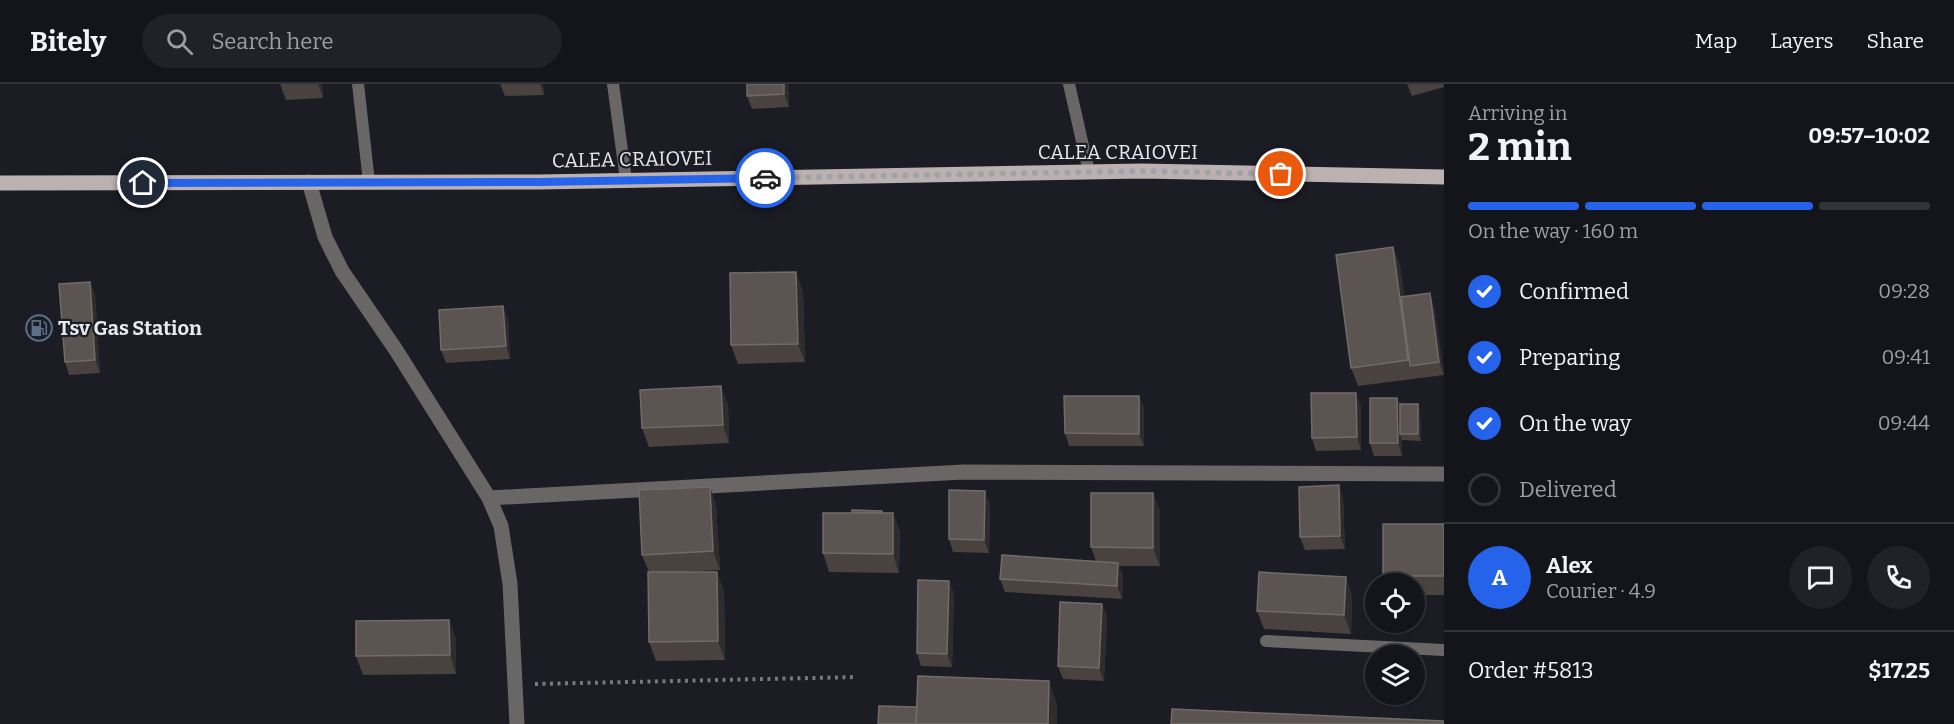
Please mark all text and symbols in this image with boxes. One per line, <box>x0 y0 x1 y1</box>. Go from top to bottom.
search box <box>142 14 562 68</box>
text: Bitely <box>30 25 106 58</box>
icon: search <box>163 25 196 58</box>
text: Search here <box>211 28 334 55</box>
text: Map <box>1695 28 1737 54</box>
text: Layers <box>1770 28 1834 54</box>
text: Share <box>1867 28 1924 54</box>
text: Arriving in <box>1468 101 1567 125</box>
text: 09:57–10:02 <box>1808 122 1930 149</box>
text: 2 min <box>1468 124 1572 170</box>
street label: CALEA CRAIOVEI <box>1038 140 1198 164</box>
street label: CALEA CRAIOVEI <box>552 146 712 172</box>
courier <box>735 148 795 208</box>
pin <box>1255 148 1306 199</box>
pin <box>117 157 168 208</box>
icon: bag <box>1264 157 1297 190</box>
icon: car <box>749 162 782 195</box>
icon: home <box>126 166 159 199</box>
text: On the way · 160 m <box>1468 219 1638 243</box>
icon: check <box>1468 275 1501 308</box>
text: Confirmed <box>1519 278 1629 305</box>
text: 09:28 <box>1878 279 1930 303</box>
fuel station icon: Tsv Gas Station <box>24 313 54 343</box>
place label: Tsv Gas Station <box>58 316 202 340</box>
icon: check <box>1468 341 1501 374</box>
text: Preparing <box>1519 344 1621 371</box>
text: 09:41 <box>1881 345 1930 369</box>
icon: check <box>1468 407 1501 440</box>
text: On the way <box>1519 410 1631 437</box>
text: 09:44 <box>1878 411 1930 435</box>
text: Delivered <box>1519 476 1617 503</box>
button: chat <box>1789 546 1852 609</box>
button: phone <box>1867 546 1930 609</box>
text: Alex <box>1546 552 1592 579</box>
text: A <box>1492 564 1507 591</box>
map controls <box>1365 573 1425 705</box>
button: locate <box>1365 573 1425 633</box>
text: Courier · 4.9 <box>1546 579 1656 603</box>
button: layers <box>1365 645 1425 705</box>
text: Order #5813 <box>1468 657 1594 684</box>
text: $17.25 <box>1868 657 1930 684</box>

